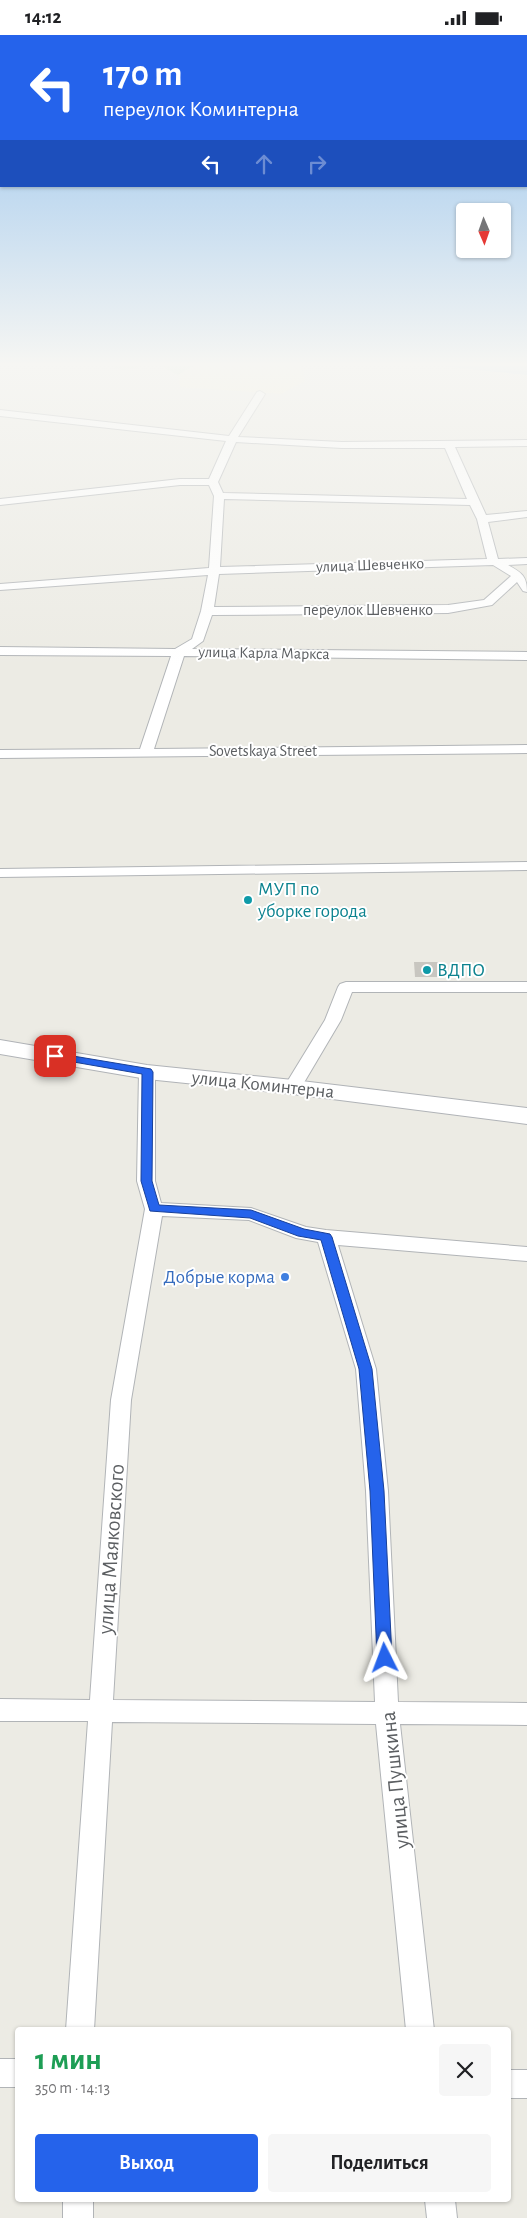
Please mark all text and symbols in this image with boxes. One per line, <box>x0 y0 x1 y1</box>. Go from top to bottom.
text: 14:12 <box>25 8 62 27</box>
icon: left <box>20 55 85 120</box>
text: 170 m <box>103 57 183 92</box>
text: переулок Коминтерна <box>103 98 299 120</box>
icon: left <box>197 150 225 178</box>
icon: ahead <box>250 150 278 178</box>
icon: right <box>303 150 331 178</box>
north arrow <box>456 203 511 257</box>
map controls <box>456 203 511 258</box>
street label: улица Шевченко <box>315 555 425 576</box>
street label: переулок Шевченко <box>303 602 433 619</box>
street label: улица Карла Маркса <box>197 644 330 663</box>
street label: Sovetskaya Street <box>209 743 317 760</box>
place label: МУП по уборке города <box>257 880 367 921</box>
marker: МУП по уборке города <box>242 894 254 906</box>
place label: ВДПО <box>437 961 485 980</box>
marker: ВДПО <box>421 964 433 976</box>
pin <box>34 1035 76 1077</box>
icon: arrive <box>41 1042 69 1070</box>
street label: улица Коминтерна <box>190 1068 335 1102</box>
place label: Добрые корма <box>164 1268 275 1287</box>
marker: Добрые корма <box>279 1271 291 1283</box>
street label: улица Маяковского <box>94 1463 128 1636</box>
position arrow <box>358 1631 410 1683</box>
street label: улица Пушкина <box>377 1710 413 1851</box>
button: close <box>439 2044 491 2096</box>
text: 1 мин <box>35 2045 102 2075</box>
text: 350 m · 14:13 <box>35 2080 110 2096</box>
button: Выход <box>35 2134 258 2192</box>
button: Поделиться <box>268 2134 491 2192</box>

